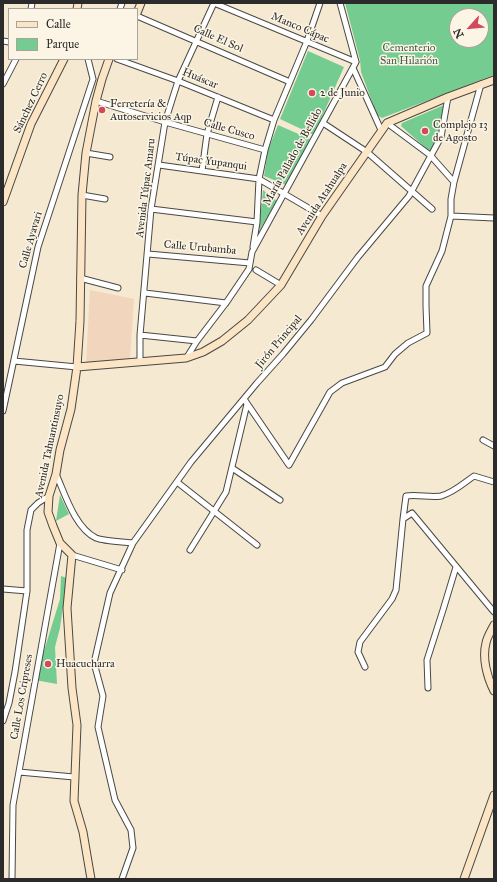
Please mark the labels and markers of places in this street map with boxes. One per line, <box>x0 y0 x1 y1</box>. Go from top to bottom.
place label: 2 de Junio <box>320 86 365 100</box>
marker: 2 de Junio <box>307 88 317 98</box>
place label: Ferretería & Autoservicios Aqp <box>110 97 192 123</box>
marker: Ferretería & Autoservicios Aqp <box>97 105 107 115</box>
place label: Complejo 13 de Agosto <box>433 118 488 144</box>
marker: Complejo 13 de Agosto <box>420 126 430 136</box>
place label: Huacucharra <box>56 657 115 671</box>
marker: Huacucharra <box>43 659 53 669</box>

